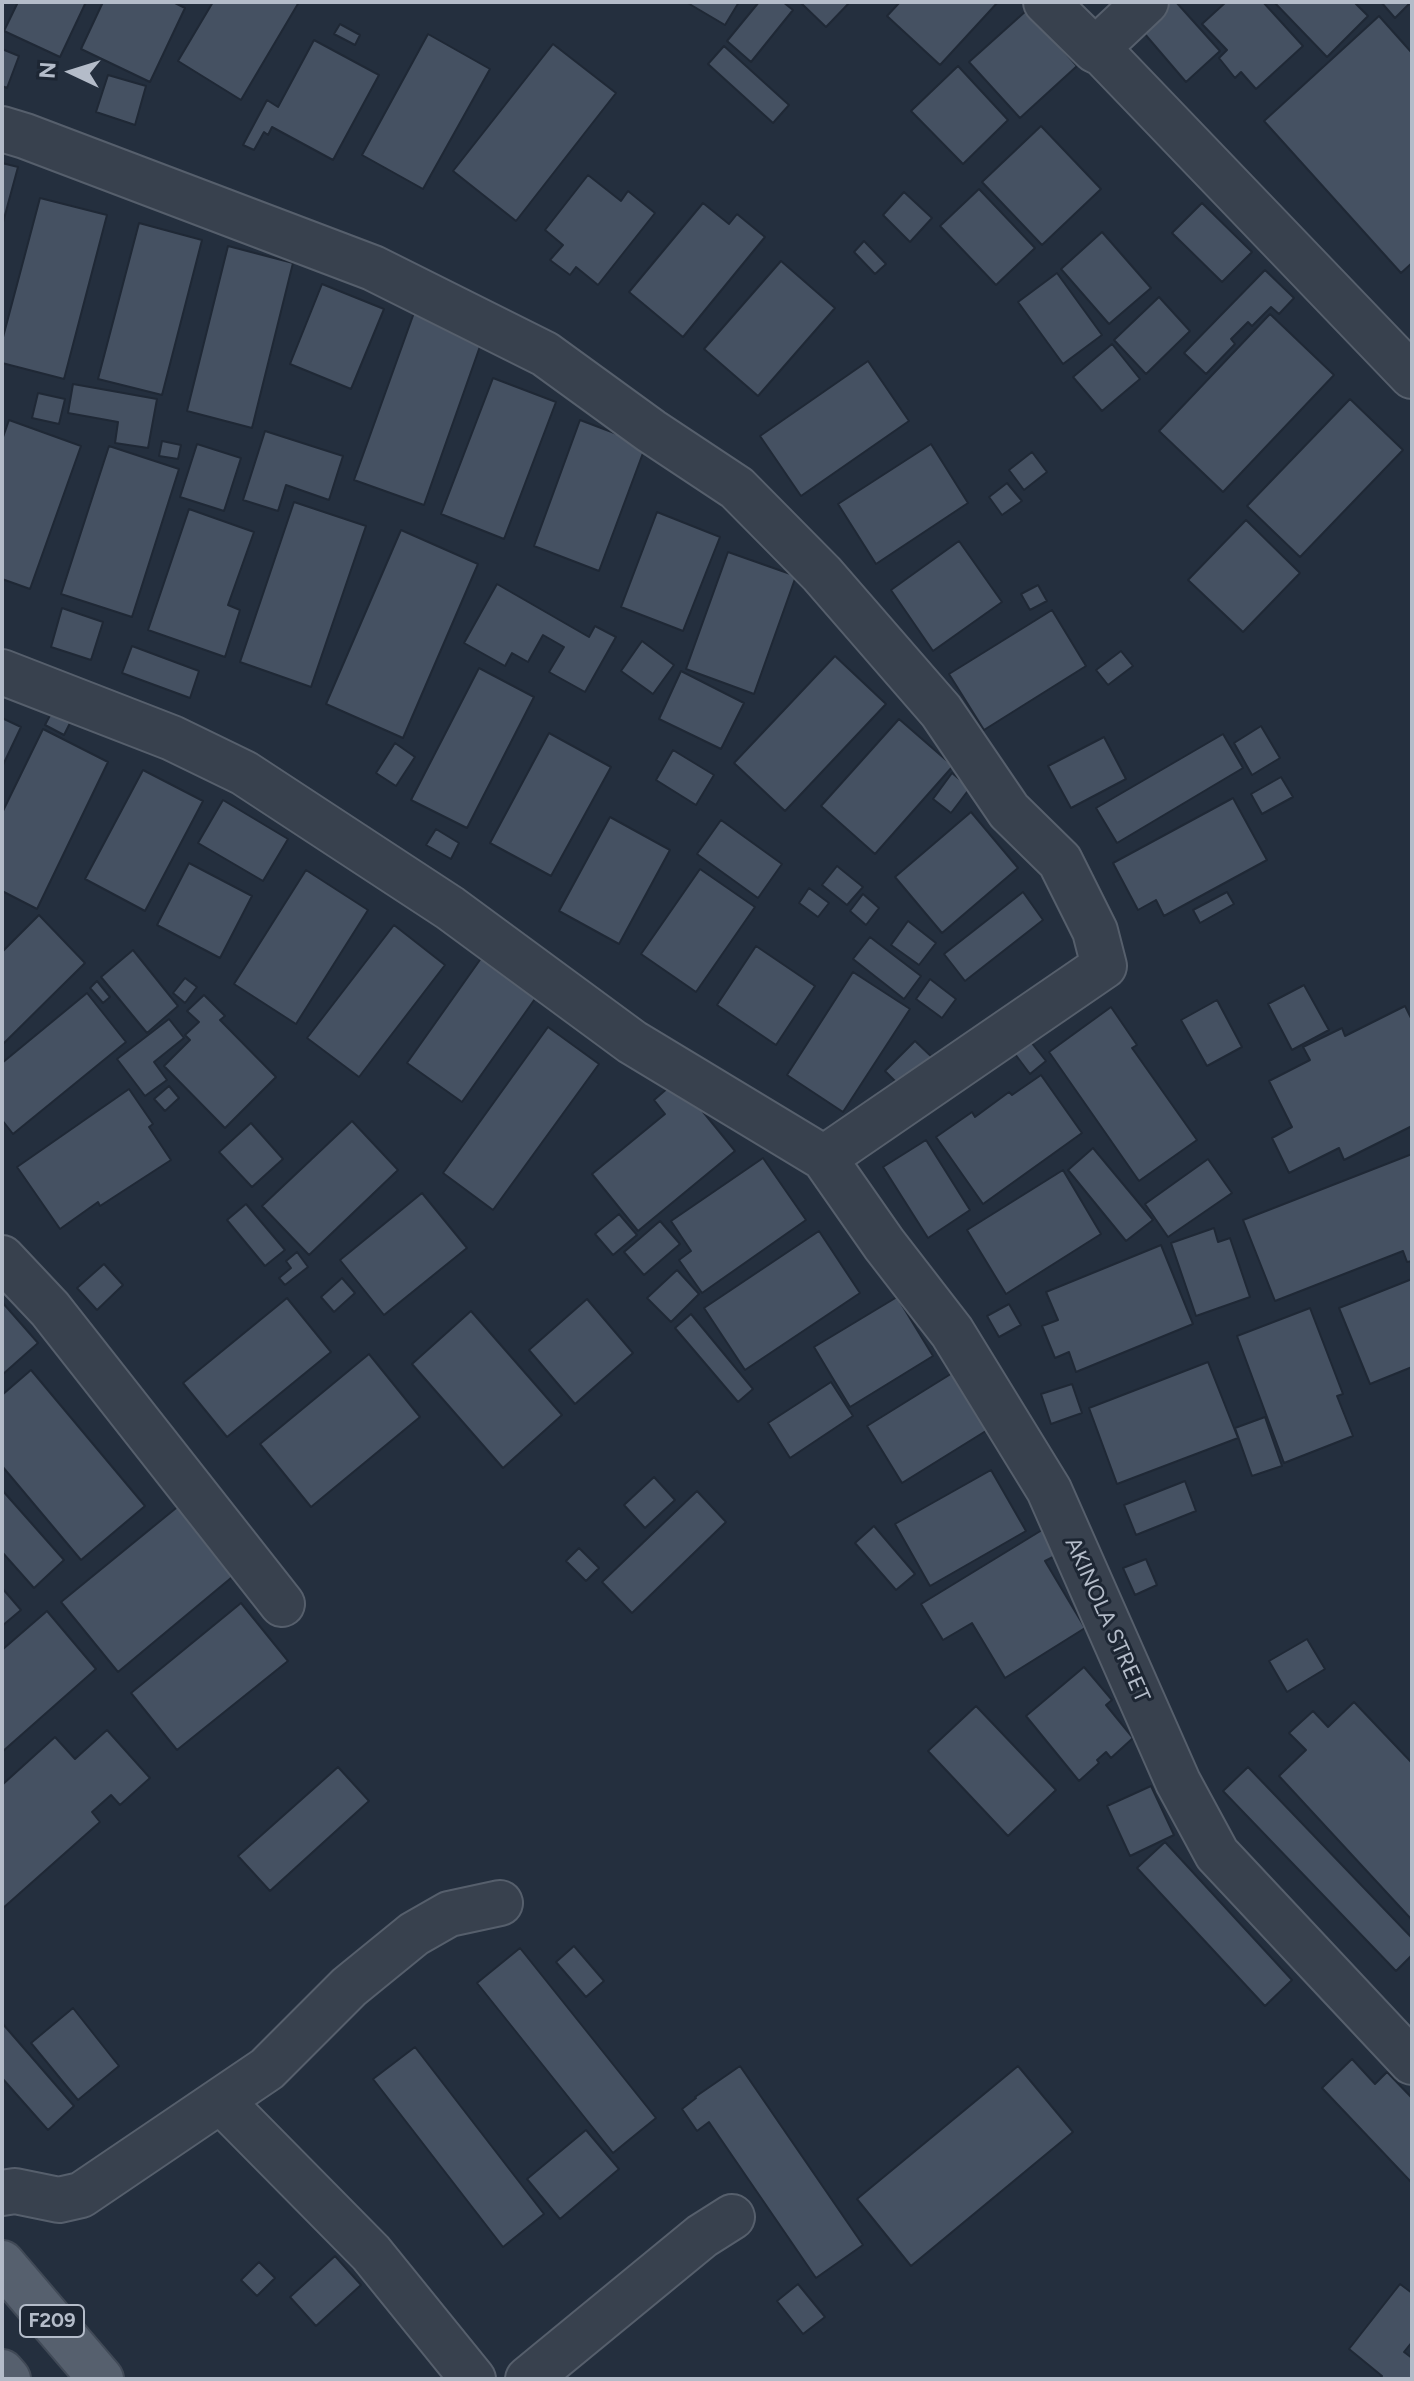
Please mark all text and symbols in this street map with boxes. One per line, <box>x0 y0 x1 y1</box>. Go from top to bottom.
north arrow <box>32 32 112 112</box>
text: N <box>33 61 62 80</box>
street label: AKINOLA STREET <box>1059 1533 1155 1707</box>
road number: F209 <box>20 2305 84 2337</box>

